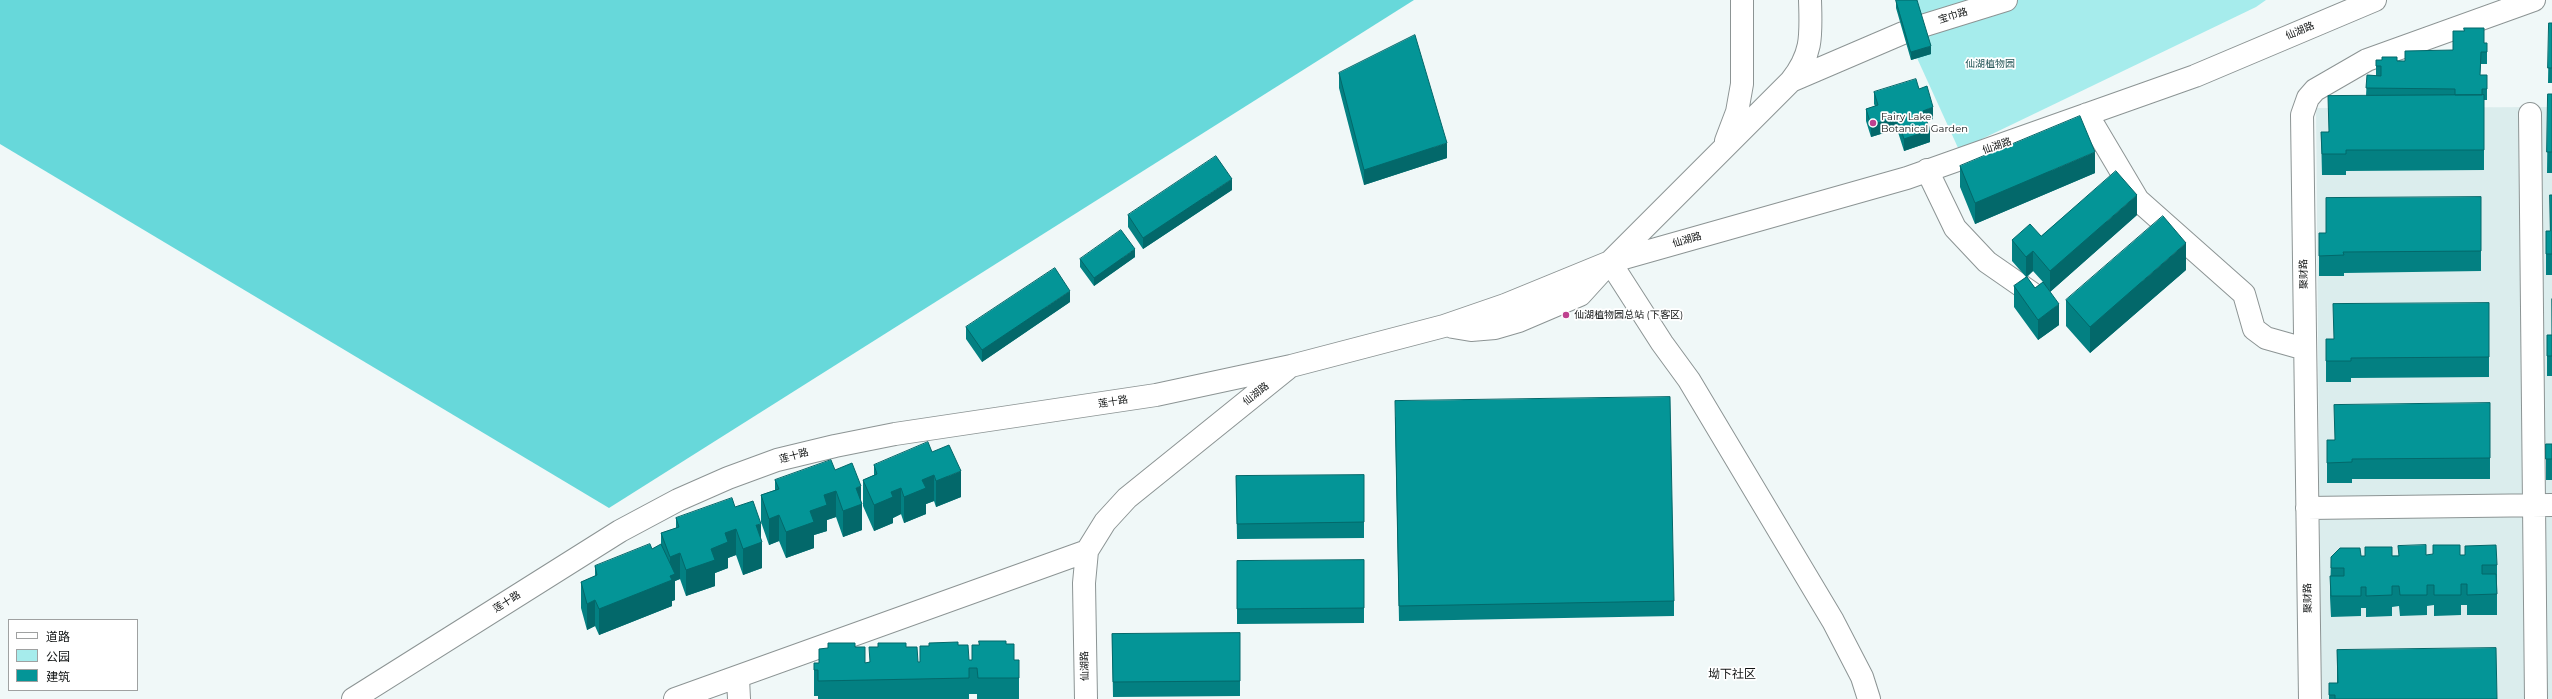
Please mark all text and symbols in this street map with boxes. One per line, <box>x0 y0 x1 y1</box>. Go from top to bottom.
street label: 宝巾路 <box>1937 6 1969 26</box>
street label: 仙湖路 <box>2284 20 2316 42</box>
park label: 仙湖植物园 <box>1965 58 2015 70</box>
place label: Fairy Lake Botanical Garden <box>1881 111 1968 134</box>
marker: Fairy Lake Botanical Garden <box>1868 118 1878 128</box>
street label: 仙湖路 <box>1981 135 2013 157</box>
street label: 仙湖路 <box>1671 230 1703 250</box>
street label: 聚财路 <box>2298 259 2310 289</box>
place label: 仙湖植物园总站 (下客区) <box>1574 309 1683 321</box>
marker: 仙湖植物园总站 (下客区) <box>1561 310 1571 320</box>
street label: 仙湖路 <box>1241 380 1271 408</box>
street label: 莲十路 <box>1097 394 1129 410</box>
street label: 莲十路 <box>778 446 810 466</box>
street label: 聚财路 <box>2302 583 2314 613</box>
street label: 莲十路 <box>491 589 523 615</box>
legend <box>8 619 138 691</box>
text: 道路 <box>46 629 70 644</box>
text: 公园 <box>46 649 70 664</box>
street label: 仙湖路 <box>1079 651 1091 681</box>
district label: 坳下社区 <box>1708 667 1756 681</box>
text: 建筑 <box>46 669 70 684</box>

